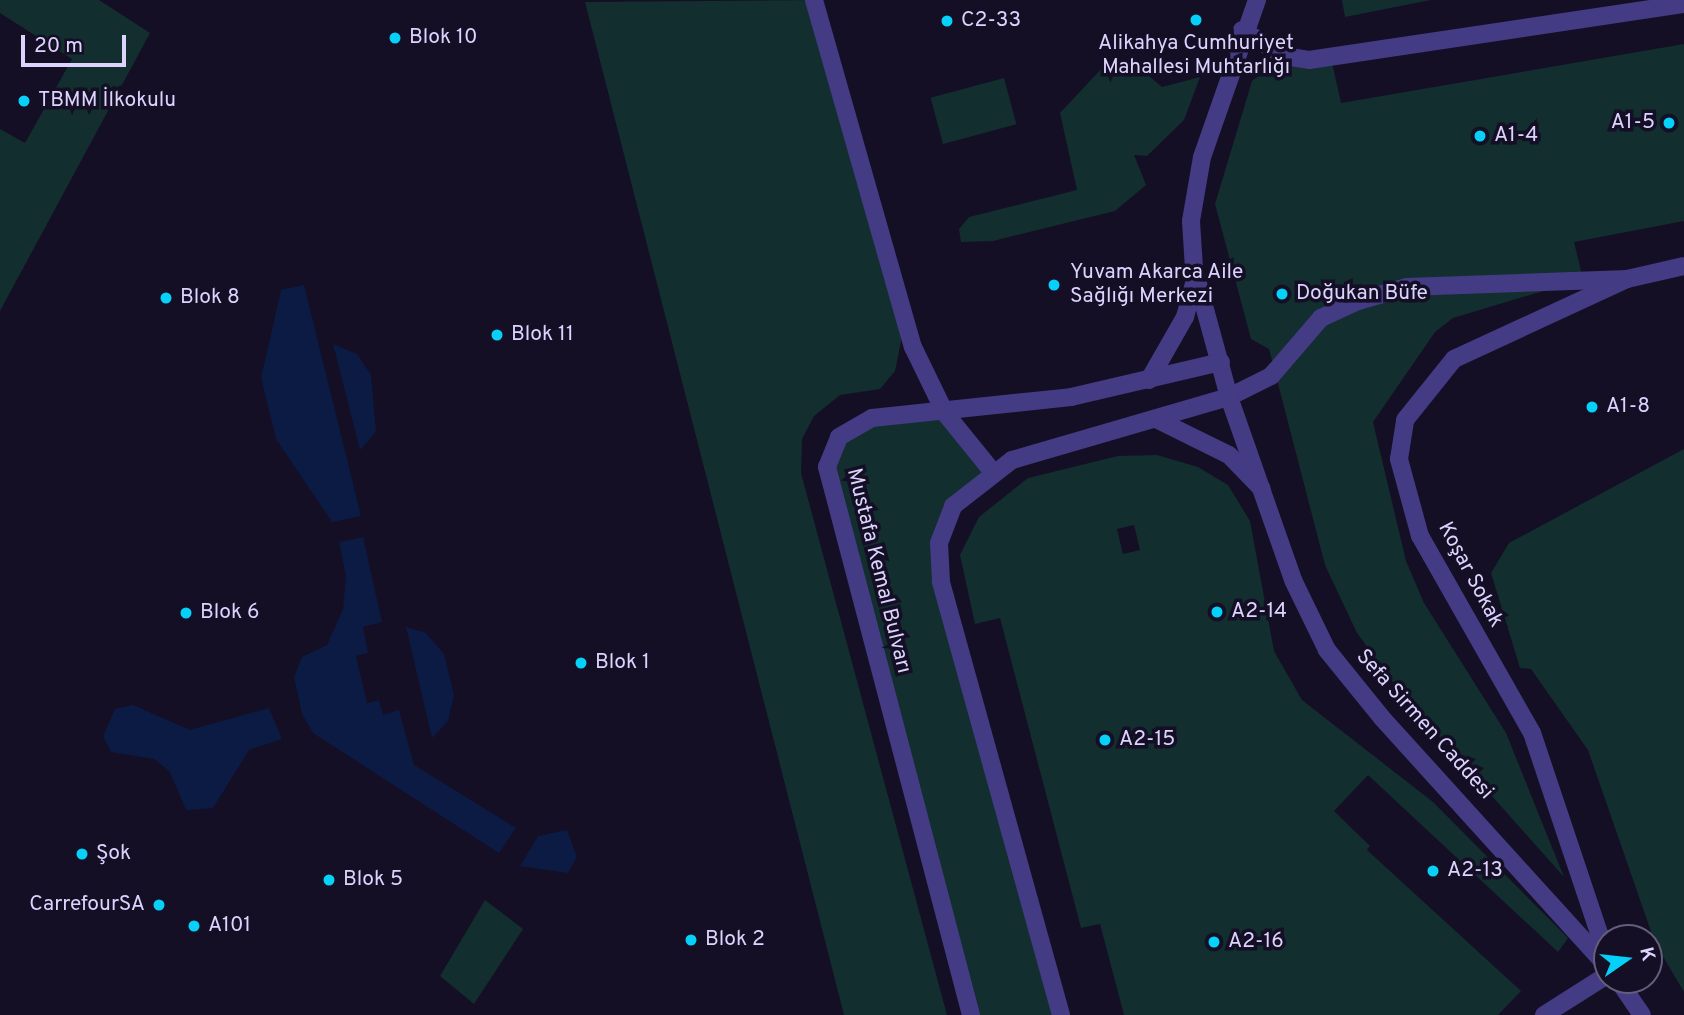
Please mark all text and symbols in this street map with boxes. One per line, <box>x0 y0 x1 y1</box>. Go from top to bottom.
place label: C2-33 <box>961 8 1021 34</box>
marker: Alikahya Cumhuriyet Mahallesi Muhtarlığı <box>1188 12 1204 28</box>
marker: C2-33 <box>939 13 955 29</box>
scale bar <box>24 21 130 65</box>
place label: Blok 10 <box>409 25 477 51</box>
marker: Blok 10 <box>387 30 403 46</box>
place label: Alikahya Cumhuriyet Mahallesi Muhtarlığı <box>1098 31 1294 81</box>
text: 20 m <box>34 33 83 60</box>
place label: TBMM İlkokulu <box>38 88 176 114</box>
marker: TBMM İlkokulu <box>16 93 32 109</box>
place label: A1-5 <box>1611 110 1655 136</box>
marker: A1-5 <box>1661 115 1677 131</box>
place label: A1-4 <box>1494 123 1538 149</box>
marker: A1-4 <box>1472 128 1488 144</box>
place label: Yuvam Akarca Aile Sağlığı Merkezi <box>1070 260 1245 310</box>
marker: Yuvam Akarca Aile Sağlığı Merkezi <box>1044 275 1064 295</box>
place label: Doğukan Büfe <box>1296 281 1428 307</box>
place label: Blok 8 <box>180 285 240 311</box>
marker: Doğukan Büfe <box>1274 286 1290 302</box>
marker: Blok 8 <box>158 290 174 306</box>
place label: Blok 11 <box>511 322 574 348</box>
marker: Blok 11 <box>489 327 505 343</box>
place label: A1-8 <box>1606 394 1650 420</box>
marker: A1-8 <box>1584 399 1600 415</box>
street label: Mustafa Kemal Bulvarı <box>840 466 916 676</box>
street label: Koşar Sokak <box>1432 518 1508 632</box>
place label: A2-14 <box>1231 599 1287 625</box>
place label: Blok 6 <box>200 600 260 626</box>
marker: A2-14 <box>1209 604 1225 620</box>
marker: Blok 6 <box>178 605 194 621</box>
street label: Sefa Sirmen Caddesi <box>1350 645 1498 805</box>
place label: Blok 1 <box>595 650 650 676</box>
marker: Blok 1 <box>573 655 589 671</box>
place label: A2-15 <box>1119 727 1175 753</box>
marker: A2-15 <box>1097 732 1113 748</box>
place label: Şok <box>96 841 131 867</box>
marker: Şok <box>74 846 90 862</box>
place label: A2-13 <box>1447 858 1503 884</box>
marker: A2-13 <box>1425 863 1441 879</box>
place label: Blok 5 <box>343 867 403 893</box>
marker: Blok 5 <box>321 872 337 888</box>
place label: CarrefourSA <box>29 892 145 918</box>
marker: CarrefourSA <box>151 897 167 913</box>
place label: A101 <box>208 913 251 939</box>
marker: A101 <box>186 918 202 934</box>
north arrow <box>1593 924 1663 994</box>
place label: Blok 2 <box>705 927 765 953</box>
place label: A2-16 <box>1228 929 1284 955</box>
marker: Blok 2 <box>683 932 699 948</box>
marker: A2-16 <box>1206 934 1222 950</box>
text: K <box>1633 945 1660 964</box>

